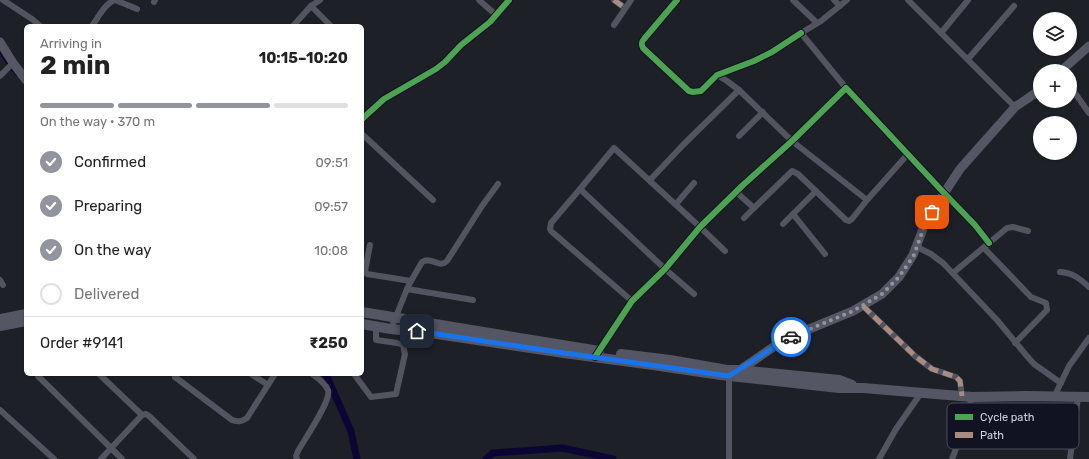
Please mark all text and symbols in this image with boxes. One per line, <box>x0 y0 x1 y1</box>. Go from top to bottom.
map controls <box>1033 12 1077 160</box>
button: layers <box>1033 12 1077 56</box>
text: Arriving in <box>40 36 102 51</box>
text: 10:15–10:20 <box>259 49 348 67</box>
text: 2 min <box>40 50 110 81</box>
button: + <box>1033 64 1077 108</box>
text: On the way · 370 m <box>40 114 155 129</box>
button: − <box>1033 116 1077 160</box>
icon: check <box>40 151 62 173</box>
text: Confirmed <box>74 153 146 171</box>
text: 09:51 <box>316 155 348 170</box>
icon: check <box>40 195 62 217</box>
pin <box>915 195 949 229</box>
text: Preparing <box>74 197 142 215</box>
text: 09:57 <box>314 199 348 214</box>
icon: bag <box>921 201 943 223</box>
icon: check <box>40 239 62 261</box>
text: On the way <box>74 241 152 259</box>
text: 10:08 <box>314 243 348 258</box>
text: Delivered <box>74 285 139 303</box>
pin <box>400 314 434 348</box>
courier <box>771 317 811 357</box>
icon: home <box>406 320 428 342</box>
icon: car <box>780 326 802 348</box>
text: Order #9141 <box>40 334 123 352</box>
text: ₹250 <box>309 334 348 352</box>
legend <box>947 403 1079 449</box>
text: Cycle path <box>980 411 1034 424</box>
text: Path <box>980 429 1004 442</box>

